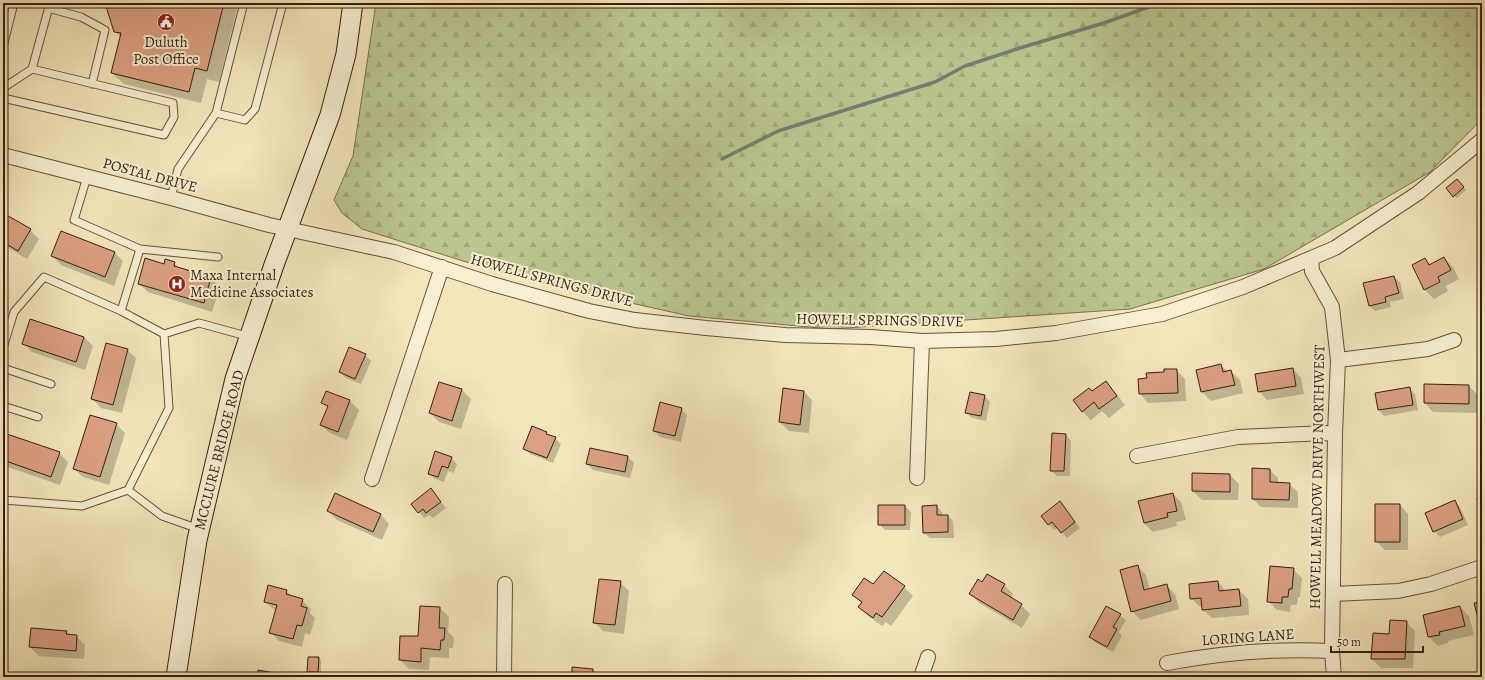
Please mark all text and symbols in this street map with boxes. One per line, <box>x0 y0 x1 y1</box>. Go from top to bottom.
public building icon: Duluth Post Office <box>156 12 176 32</box>
place label: Duluth Post Office <box>133 32 199 69</box>
street label: POSTAL DRIVE <box>101 153 199 197</box>
street label: HOWELL SPRINGS DRIVE <box>468 249 636 311</box>
place label: Maxa Internal Medicine Associates <box>190 265 313 302</box>
hospital icon: Maxa Internal Medicine Associates <box>167 274 187 294</box>
street label: HOWELL SPRINGS DRIVE <box>796 309 964 331</box>
street label: HOWELL MEADOW DRIVE NORTHWEST <box>1305 344 1329 609</box>
street label: MCCLURE BRIDGE ROAD <box>189 368 249 532</box>
street label: LORING LANE <box>1201 624 1295 650</box>
scale bar <box>1331 628 1423 654</box>
text: 50 m <box>1337 634 1361 650</box>

